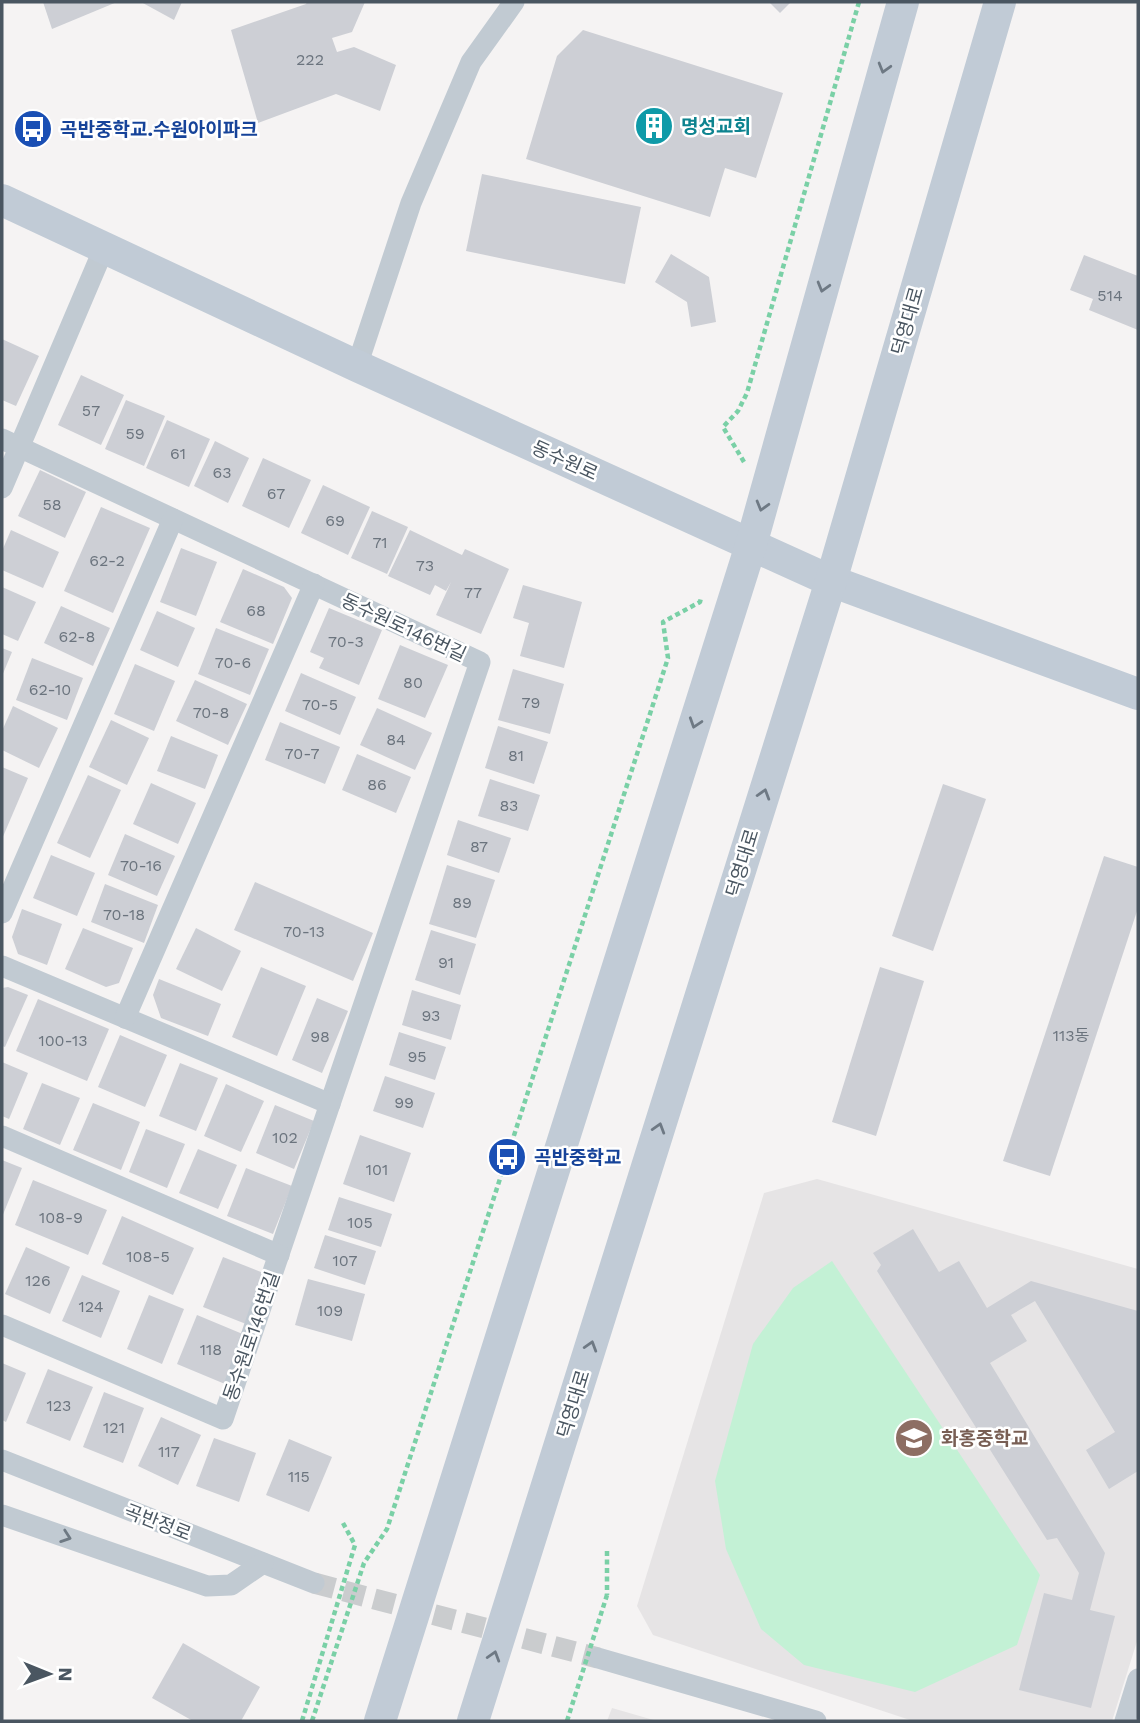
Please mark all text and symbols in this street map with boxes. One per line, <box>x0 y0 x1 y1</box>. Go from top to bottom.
house number: 222 <box>296 50 324 69</box>
one-way arrow <box>878 61 893 73</box>
building icon: 명성교회 <box>633 105 675 147</box>
bus stop icon: 곡반중학교.수원아이파크 <box>12 108 54 150</box>
place label: 명성교회 <box>681 115 751 138</box>
place label: 곡반중학교.수원아이파크 <box>60 118 258 141</box>
one-way arrow <box>817 280 832 292</box>
street label: 덕영대로 <box>887 284 928 358</box>
house number: 514 <box>1097 286 1123 305</box>
house number: 57 <box>82 401 100 420</box>
house number: 59 <box>125 424 145 443</box>
street label: 동수원로 <box>528 436 601 485</box>
house number: 61 <box>170 444 186 463</box>
house number: 63 <box>212 463 232 482</box>
house number: 67 <box>267 484 285 503</box>
house number: 58 <box>42 495 62 514</box>
one-way arrow <box>756 500 771 512</box>
house number: 69 <box>325 511 345 530</box>
house number: 71 <box>372 533 388 552</box>
house number: 62-2 <box>89 551 125 570</box>
house number: 73 <box>416 556 434 575</box>
house number: 77 <box>464 583 482 602</box>
street label: 동수원로146번길 <box>338 588 470 666</box>
house number: 68 <box>246 601 266 620</box>
house number: 62-8 <box>59 627 95 646</box>
house number: 70-3 <box>328 632 364 651</box>
house number: 70-6 <box>215 653 251 672</box>
house number: 80 <box>403 673 423 692</box>
house number: 62-10 <box>29 680 71 699</box>
house number: 79 <box>522 693 540 712</box>
house number: 70-5 <box>302 695 338 714</box>
house number: 70-8 <box>193 703 229 722</box>
one-way arrow <box>689 717 703 729</box>
house number: 84 <box>386 730 406 749</box>
house number: 70-7 <box>285 744 319 763</box>
house number: 81 <box>508 746 524 765</box>
house number: 86 <box>367 775 387 794</box>
one-way arrow <box>756 789 770 801</box>
house number: 83 <box>500 796 518 815</box>
street label: 덕영대로 <box>721 826 764 900</box>
house number: 87 <box>470 837 488 856</box>
house number: 70-16 <box>120 856 162 875</box>
house number: 89 <box>452 893 472 912</box>
house number: 70-18 <box>103 905 145 924</box>
house number: 70-13 <box>283 922 325 941</box>
house number: 91 <box>438 953 454 972</box>
house number: 93 <box>422 1006 440 1025</box>
house number: 113동 <box>1053 1026 1090 1045</box>
house number: 98 <box>310 1027 330 1046</box>
house number: 100-13 <box>38 1031 88 1050</box>
house number: 95 <box>407 1047 427 1066</box>
house number: 99 <box>394 1093 414 1112</box>
one-way arrow <box>651 1123 666 1135</box>
house number: 102 <box>272 1128 298 1147</box>
bus stop icon: 곡반중학교 <box>486 1136 528 1178</box>
place label: 곡반중학교 <box>534 1146 621 1169</box>
house number: 101 <box>366 1160 388 1179</box>
house number: 108-9 <box>39 1208 83 1227</box>
house number: 105 <box>347 1213 373 1232</box>
house number: 108-5 <box>126 1247 170 1266</box>
house number: 107 <box>333 1251 357 1270</box>
street label: 동수원로146번길 <box>219 1268 284 1404</box>
house number: 126 <box>25 1271 51 1290</box>
house number: 124 <box>79 1297 104 1316</box>
house number: 109 <box>317 1301 343 1320</box>
house number: 118 <box>200 1340 222 1359</box>
one-way arrow <box>583 1340 598 1352</box>
street label: 덕영대로 <box>552 1367 595 1441</box>
house number: 123 <box>47 1396 71 1415</box>
school or university icon: 화홍중학교 <box>893 1417 935 1459</box>
house number: 121 <box>103 1418 125 1437</box>
place label: 화홍중학교 <box>941 1427 1028 1450</box>
house number: 117 <box>158 1442 180 1461</box>
house number: 115 <box>288 1467 310 1486</box>
street label: 곡반정로 <box>121 1499 195 1546</box>
one-way arrow <box>60 1529 72 1543</box>
north arrow <box>14 1639 84 1709</box>
one-way arrow <box>485 1650 500 1662</box>
text: N <box>54 1667 77 1682</box>

